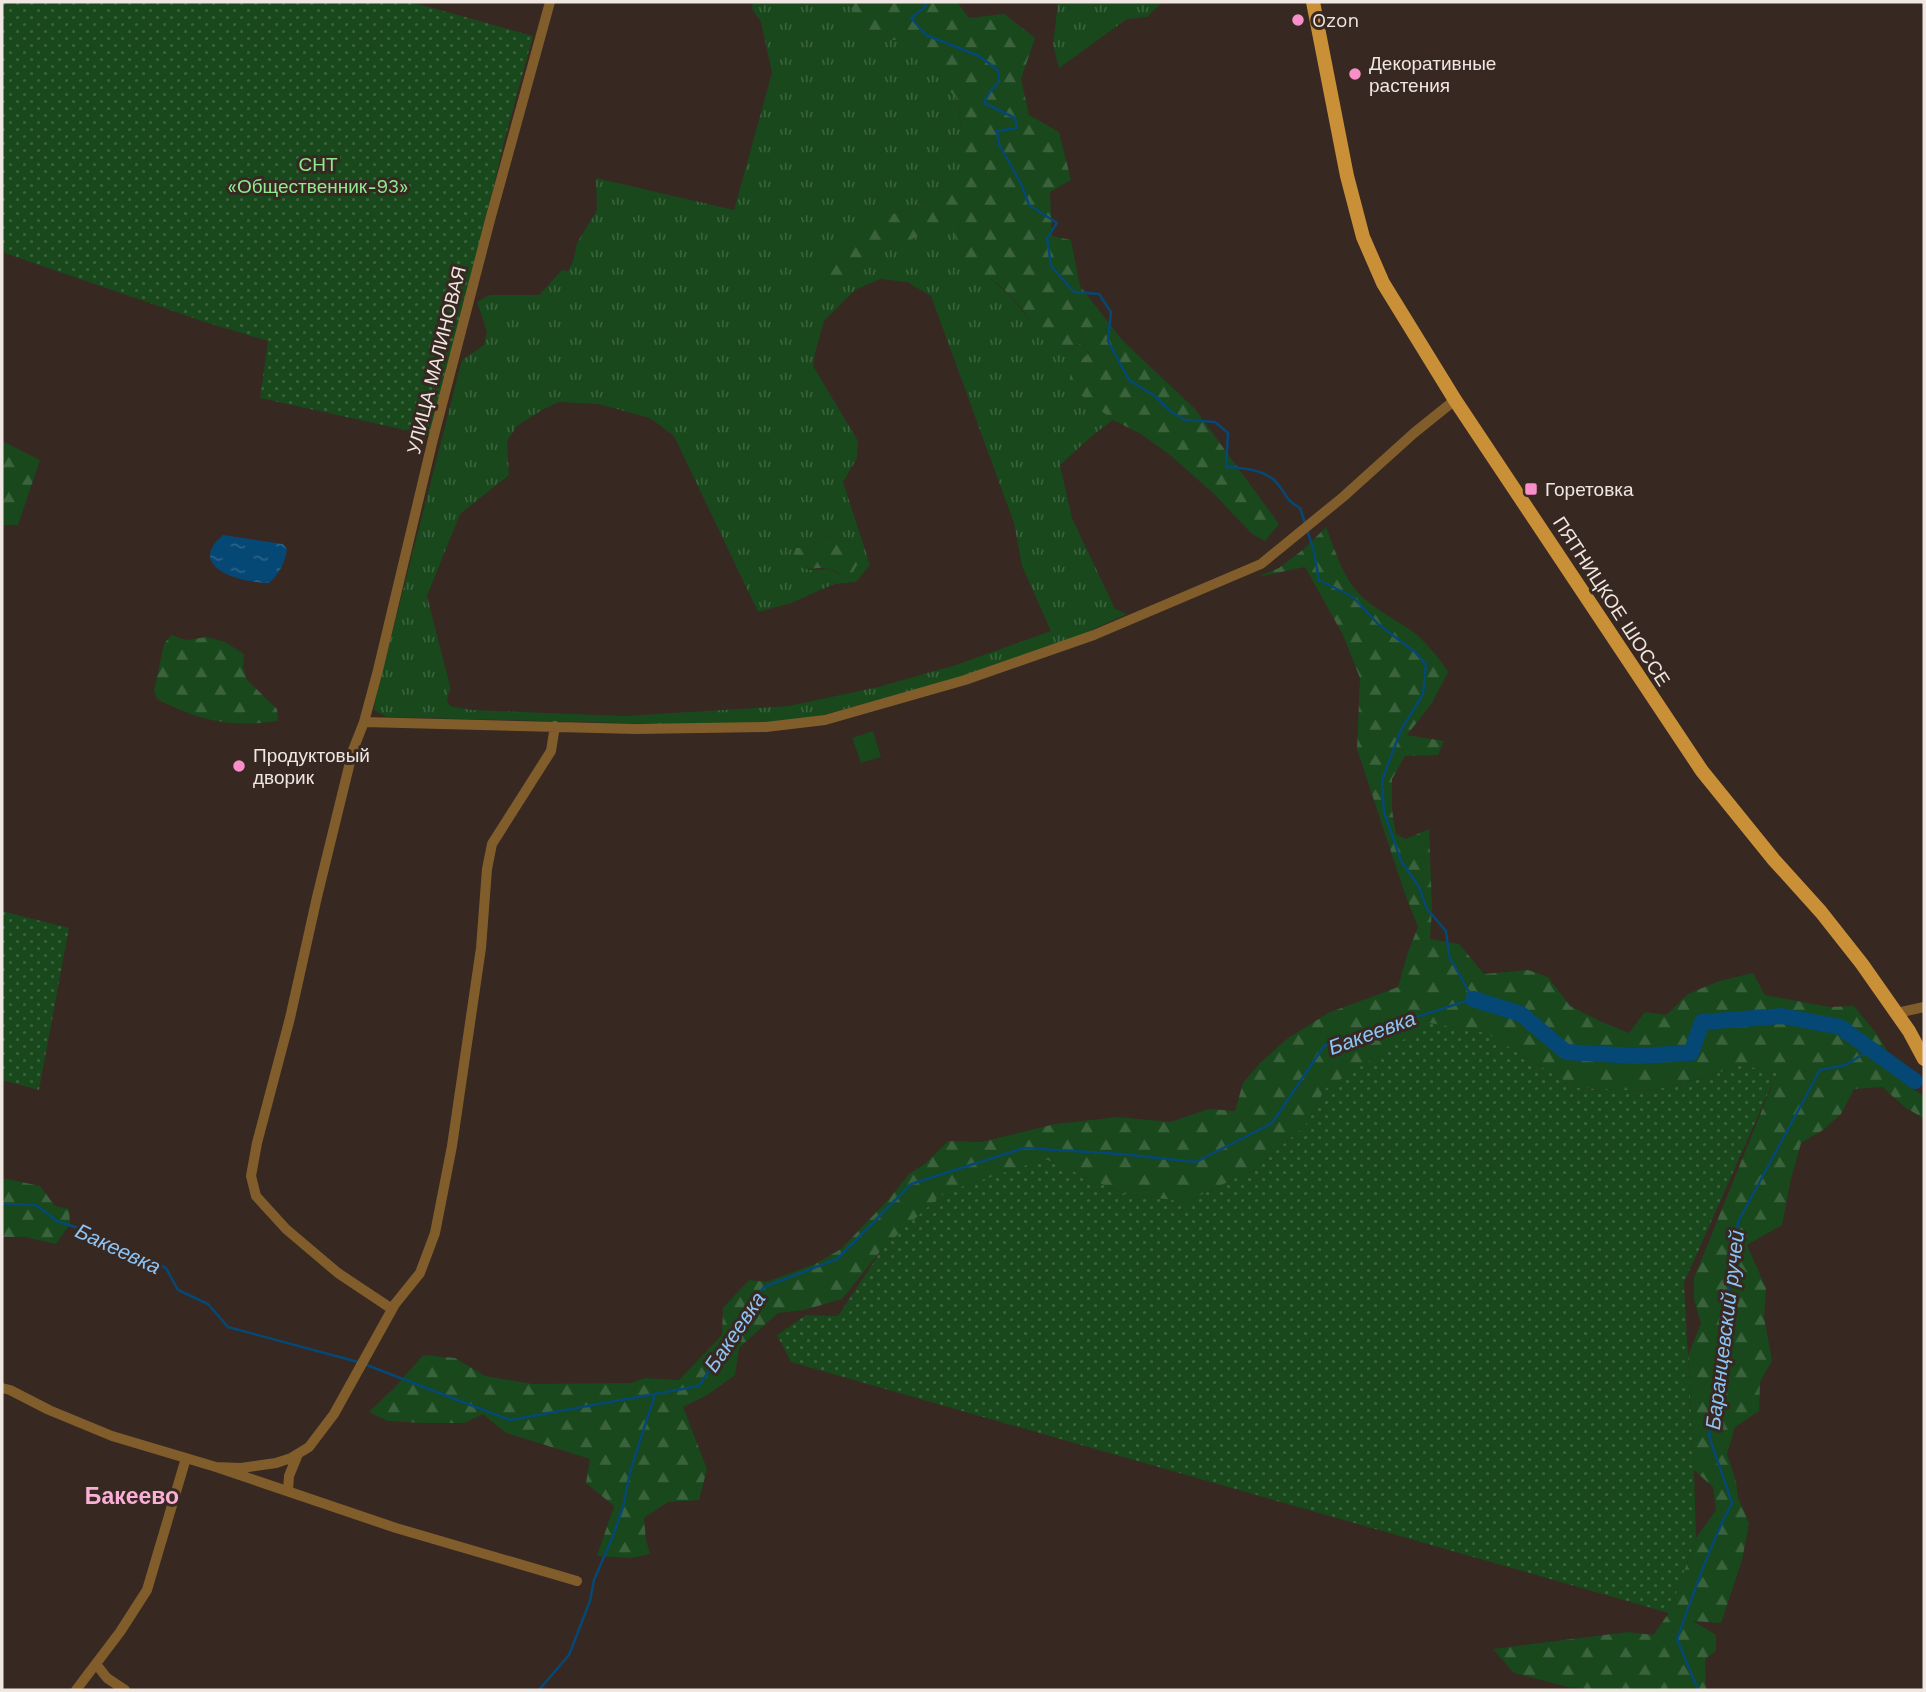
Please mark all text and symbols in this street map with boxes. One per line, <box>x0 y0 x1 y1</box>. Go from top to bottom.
place label: Ozon <box>1312 9 1359 32</box>
marker: Ozon <box>1290 12 1306 28</box>
place label: Декоративные растения <box>1369 52 1496 97</box>
marker: Декоративные растения <box>1347 66 1363 82</box>
park label: СНТ «Общественник-93» <box>228 153 408 198</box>
street label: УЛИЦА МАЛИНОВАЯ <box>402 264 471 456</box>
place label: Горетовка <box>1545 478 1634 501</box>
marker: Горетовка <box>1523 481 1539 497</box>
street label: ПЯТНИЦКОЕ ШОССЕ <box>1548 512 1675 690</box>
place label: Продуктовый дворик <box>253 744 370 789</box>
marker: Продуктовый дворик <box>231 758 247 774</box>
water label: Бакеевка <box>1325 1005 1419 1060</box>
water label: Бакеевка <box>72 1218 165 1279</box>
water label: Баранцевский ручей <box>1700 1228 1749 1431</box>
water label: Бакеевка <box>699 1287 770 1377</box>
district label: Бакеево <box>85 1483 179 1510</box>

